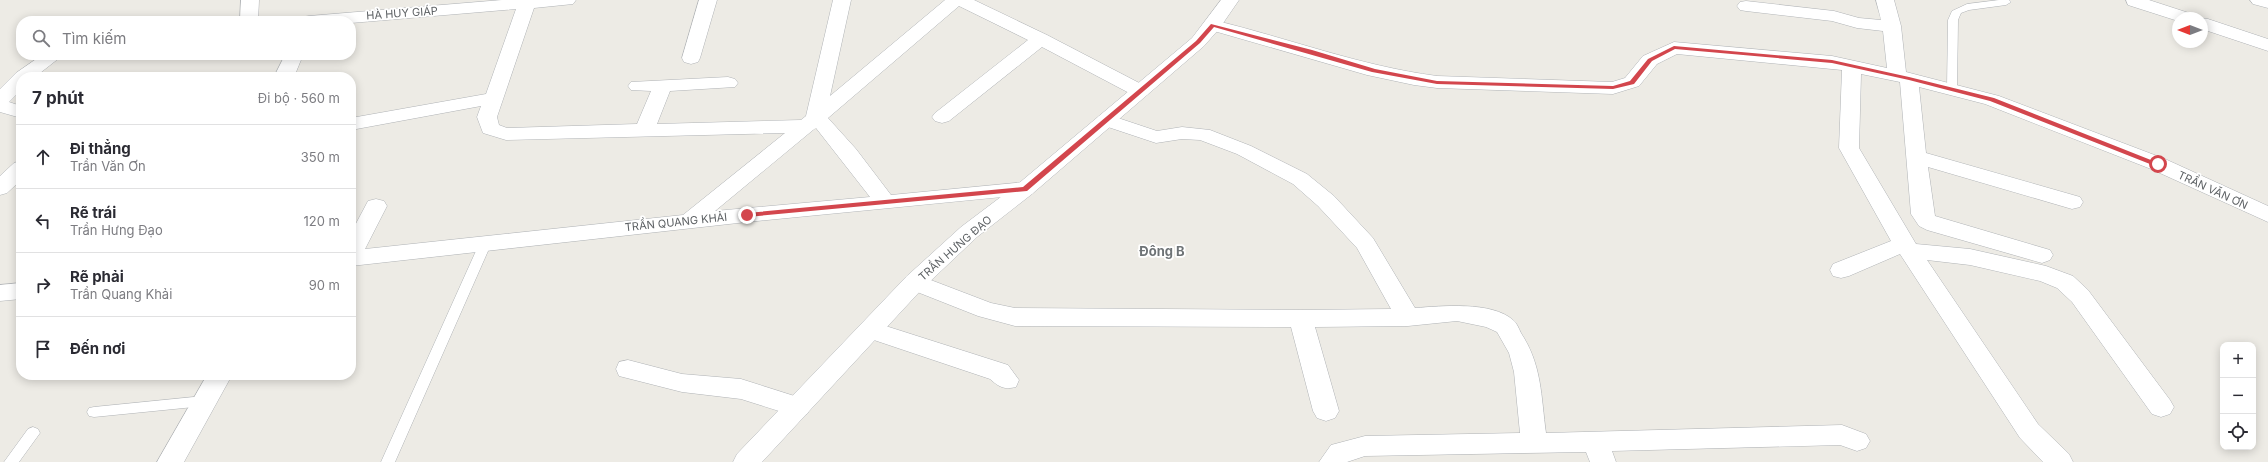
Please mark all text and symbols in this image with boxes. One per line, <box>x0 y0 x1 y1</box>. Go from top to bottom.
street label: HÀ HUY GIÁP <box>366 4 438 22</box>
north arrow <box>2172 12 2208 48</box>
search box <box>16 16 356 60</box>
icon: search <box>30 27 52 49</box>
text: Tìm kiếm <box>62 29 126 48</box>
text: 7 phút <box>32 88 84 108</box>
text: Đi bộ · 560 m <box>258 90 340 106</box>
text: Đi thẳng <box>70 139 131 158</box>
icon: ahead <box>32 146 54 168</box>
text: 350 m <box>301 149 340 165</box>
route start <box>2149 155 2167 173</box>
text: Trần Văn Ơn <box>70 158 146 174</box>
street label: TRẦN VĂN ƠN <box>2176 167 2251 212</box>
text: Rẽ trái <box>70 203 116 222</box>
route end <box>738 206 756 224</box>
street label: TRẦN QUANG KHẢI <box>624 209 728 234</box>
icon: left <box>32 210 54 232</box>
street label: TRẦN HƯNG ĐẠO <box>915 212 995 284</box>
text: 120 m <box>304 213 340 229</box>
text: Trần Hưng Đạo <box>70 222 163 238</box>
district label: Đông B <box>1139 243 1185 259</box>
text: Rẽ phải <box>70 267 124 286</box>
icon: right <box>32 274 54 296</box>
text: 90 m <box>309 277 340 293</box>
text: Trần Quang Khải <box>70 286 172 302</box>
icon: arrive <box>32 338 54 360</box>
text: Đến nơi <box>70 339 125 358</box>
map controls <box>2220 342 2256 450</box>
button: + <box>2220 342 2256 378</box>
button: − <box>2220 378 2256 414</box>
button: locate <box>2220 414 2256 450</box>

